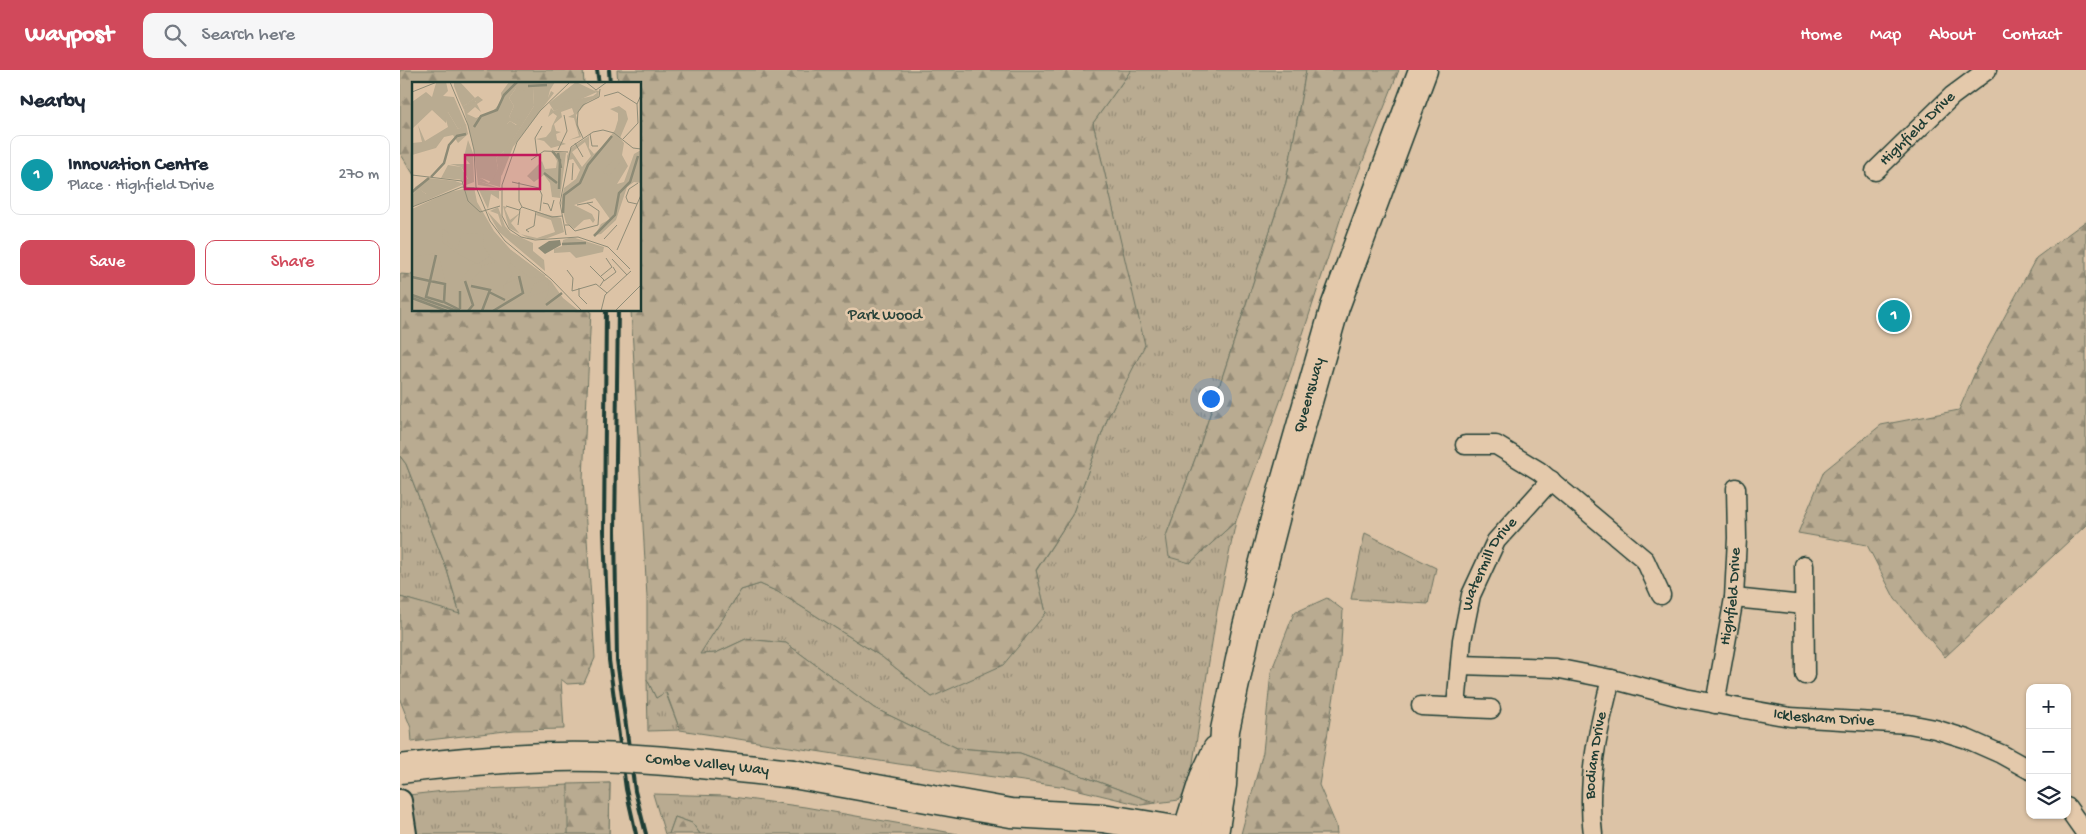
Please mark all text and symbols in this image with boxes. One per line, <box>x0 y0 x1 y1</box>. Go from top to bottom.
search box <box>143 13 493 58</box>
text: Waypost <box>25 21 113 50</box>
icon: search <box>161 21 189 49</box>
text: Search here <box>201 24 295 47</box>
text: Home <box>1800 25 1842 46</box>
text: Map <box>1870 25 1901 46</box>
text: About <box>1929 25 1975 46</box>
text: Contact <box>2003 25 2061 46</box>
inset map <box>412 82 641 311</box>
street label: Highfield Drive <box>1876 87 1960 170</box>
text: Nearby <box>20 90 85 115</box>
text: Innovation Centre <box>68 154 208 177</box>
text: 1 <box>34 166 40 185</box>
text: 270 m <box>339 166 379 185</box>
text: Place · Highfield Drive <box>68 177 214 196</box>
button: Save <box>20 240 195 285</box>
button: Share <box>205 240 380 285</box>
pin: 1 <box>1878 297 1910 335</box>
park label: Park Wood <box>847 307 924 326</box>
street label: Queensway <box>1290 355 1330 435</box>
your location <box>1198 386 1224 412</box>
street label: Watermill Drive <box>1459 513 1522 612</box>
street label: Highfield Drive <box>1716 546 1746 647</box>
map controls <box>2026 684 2071 819</box>
button: + <box>2026 684 2071 729</box>
street label: Icklesham Drive <box>1772 705 1876 731</box>
street label: Bodiam Drive <box>1581 709 1612 800</box>
button: − <box>2026 729 2071 774</box>
street label: Combe Valley Way <box>645 750 770 781</box>
button: layers <box>2026 774 2071 819</box>

